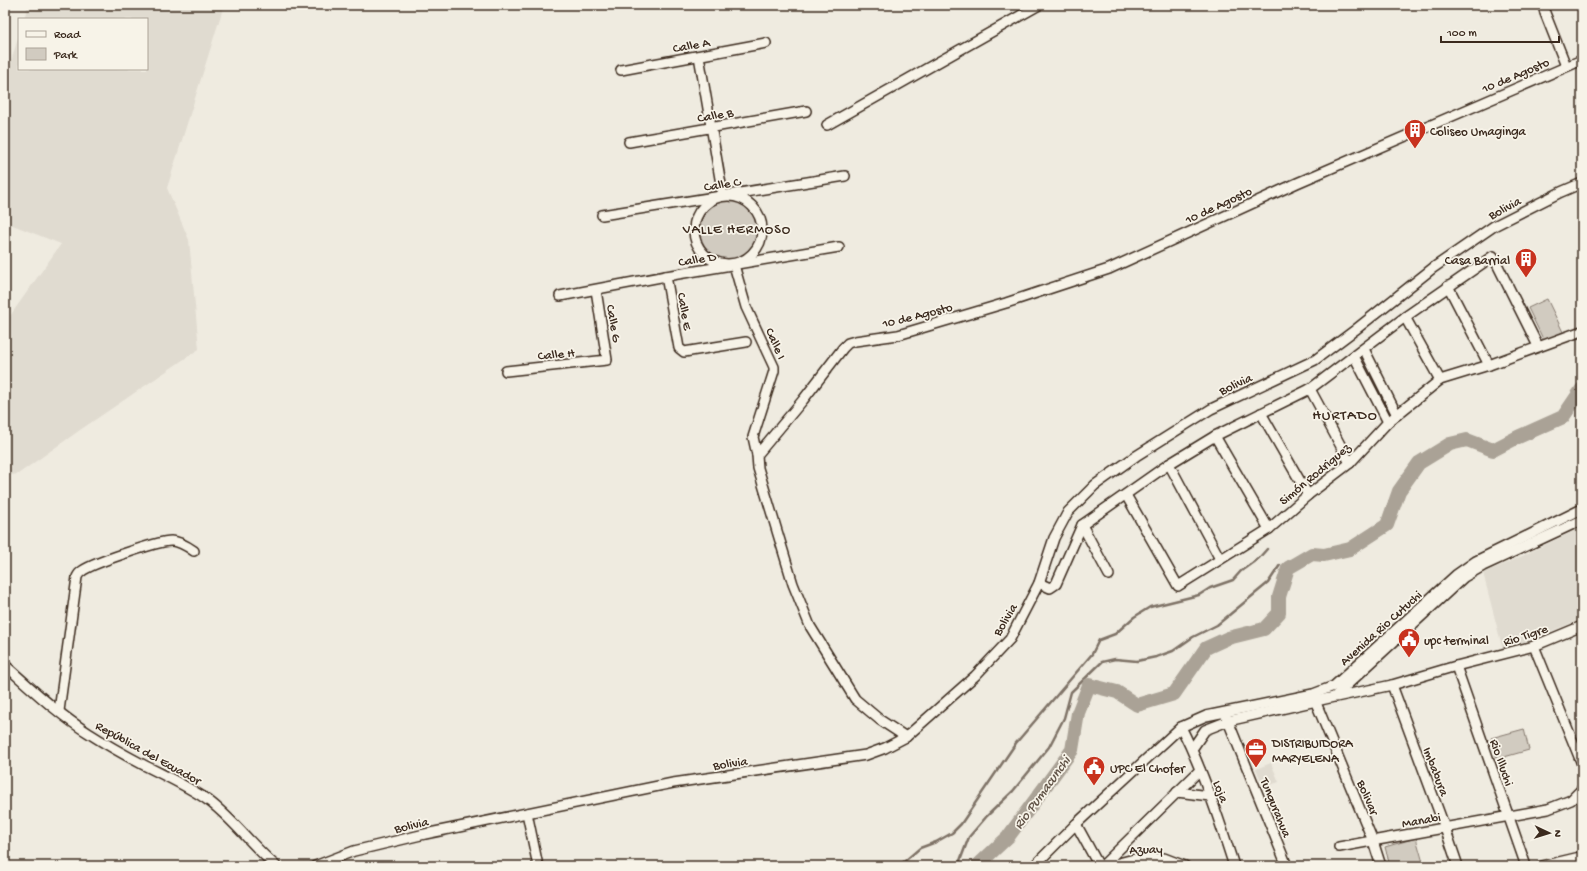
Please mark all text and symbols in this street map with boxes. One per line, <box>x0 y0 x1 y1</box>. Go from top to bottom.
legend <box>18 18 148 70</box>
scale bar <box>1441 18 1559 44</box>
text: 100 m <box>1446 27 1477 41</box>
text: Road <box>54 29 81 43</box>
street label: Calle A <box>672 36 712 57</box>
text: Park <box>53 49 79 63</box>
street label: 10 de Agosto <box>1479 55 1552 98</box>
street label: Calle B <box>696 106 735 127</box>
building icon: Coliseo Umaginga <box>1402 117 1428 150</box>
place label: Coliseo Umaginga <box>1430 125 1527 140</box>
street label: Calle C <box>703 175 743 196</box>
street label: 10 de Agosto <box>1182 184 1255 229</box>
street label: Bolivia <box>1485 194 1525 224</box>
district label: VALLE HERMOSO <box>682 222 791 239</box>
building icon: Casa Barrial <box>1513 246 1539 279</box>
street label: Calle D <box>677 250 718 271</box>
place label: Casa Barrial <box>1445 254 1510 269</box>
street label: Calle E <box>673 291 694 332</box>
street label: 10 de Agosto <box>880 300 954 333</box>
street label: Calle G <box>602 303 623 344</box>
street label: Calle I <box>761 326 788 362</box>
street label: Calle H <box>537 346 576 365</box>
street label: Bolivia <box>1216 371 1256 400</box>
district label: HURTADO <box>1312 407 1378 425</box>
street label: Simón Rodriguez <box>1277 440 1355 509</box>
street label: Avenida Rio Cutuchi <box>1338 588 1426 670</box>
street label: Bolivia <box>990 601 1022 640</box>
street label: Rio Tigre <box>1502 622 1550 651</box>
public building icon: upc terminal <box>1396 626 1422 659</box>
place label: upc terminal <box>1424 634 1489 649</box>
street label: República del Ecuador <box>92 719 204 790</box>
office icon: DISTRIBUIDORA MARYELENA <box>1243 736 1269 769</box>
place label: DISTRIBUIDORA MARYELENA <box>1271 737 1354 767</box>
street label: Rio Illuchi <box>1486 737 1516 788</box>
street label: Imbabura <box>1418 745 1451 799</box>
water label: Rio Pumacunchi <box>1011 752 1076 833</box>
public building icon: UPC El Chofer <box>1081 754 1107 787</box>
street label: Bolivia <box>711 755 749 774</box>
place label: UPC El Chofer <box>1110 762 1186 777</box>
street label: Tungurahua <box>1256 775 1294 841</box>
street label: Bolivar <box>1352 777 1381 819</box>
street label: Loja <box>1209 779 1231 806</box>
street label: Manabi <box>1401 811 1442 832</box>
north arrow <box>1529 813 1569 853</box>
street label: Bolivia <box>392 815 431 838</box>
text: N <box>1551 830 1563 838</box>
street label: Azuay <box>1129 842 1163 859</box>

